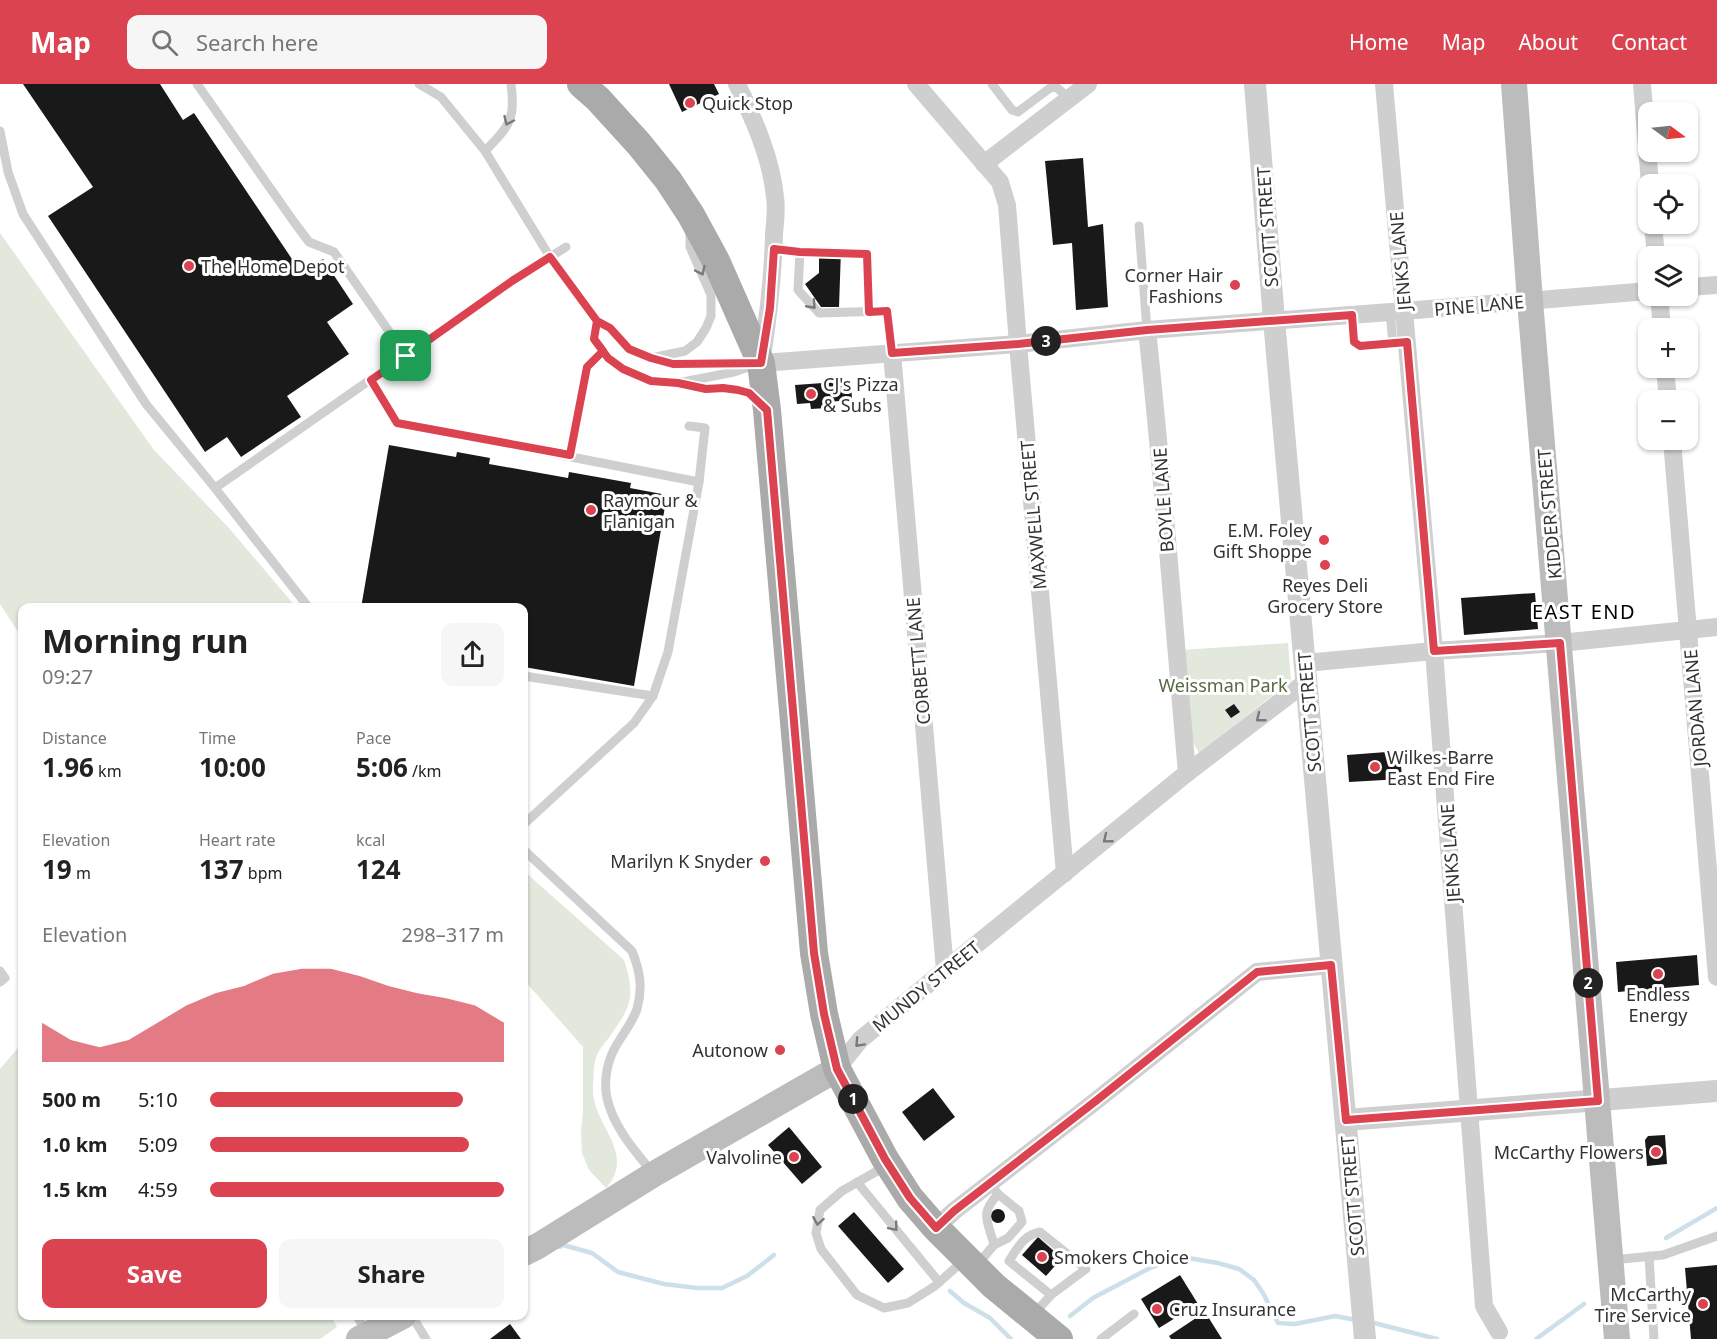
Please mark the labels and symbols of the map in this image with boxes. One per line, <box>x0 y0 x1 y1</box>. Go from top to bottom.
place label: Quick Stop <box>702 91 793 115</box>
marker: Quick Stop <box>683 96 697 110</box>
north arrow <box>1638 102 1698 162</box>
one-way arrow <box>503 115 515 126</box>
street label: SCOTT STREET <box>1251 166 1283 288</box>
street label: JENKS LANE <box>1384 211 1416 313</box>
place label: The Home Depot <box>201 254 345 278</box>
marker: The Home Depot <box>182 259 196 273</box>
place label: Corner Hair Fashions <box>1124 263 1224 308</box>
one-way arrow <box>693 264 705 275</box>
marker: Corner Hair Fashions <box>1228 278 1242 292</box>
street label: PINE LANE <box>1433 289 1525 321</box>
one-way arrow <box>805 298 816 309</box>
pin: 3 <box>1031 326 1061 356</box>
pin <box>380 330 431 381</box>
place label: CJ's Pizza & Subs <box>823 372 899 417</box>
marker: CJ's Pizza & Subs <box>804 387 818 401</box>
street label: MAXWELL STREET <box>1015 439 1051 591</box>
street label: BOYLE LANE <box>1147 447 1179 553</box>
street label: KIDDER STREET <box>1531 448 1567 580</box>
place label: Raymour & Flanigan <box>603 488 698 533</box>
marker: Raymour & Flanigan <box>584 503 598 517</box>
place label: E.M. Foley Gift Shoppe <box>1213 518 1313 563</box>
marker: E.M. Foley Gift Shoppe <box>1317 533 1331 547</box>
marker: Reyes Deli Grocery Store <box>1318 558 1332 572</box>
place label: Reyes Deli Grocery Store <box>1267 573 1383 618</box>
street label: CORBETT LANE <box>900 596 936 726</box>
district label: EAST END <box>1532 598 1636 625</box>
street label: JORDAN LANE <box>1678 648 1712 770</box>
street label: SCOTT STREET <box>1292 651 1326 773</box>
park label: Weissman Park <box>1158 673 1288 697</box>
one-way arrow <box>1255 710 1266 721</box>
place label: Wilkes-Barre East End Fire <box>1387 745 1495 790</box>
marker: Wilkes-Barre East End Fire <box>1368 760 1382 774</box>
street label: JENKS LANE <box>1435 803 1466 905</box>
one-way arrow <box>1103 832 1114 843</box>
place label: Marilyn K Snyder <box>610 849 754 873</box>
marker: Marilyn K Snyder <box>758 854 772 868</box>
street label: MUNDY STREET <box>867 935 985 1037</box>
marker: Endless Energy <box>1651 967 1665 981</box>
pin: 2 <box>1573 968 1603 998</box>
place label: Endless Energy <box>1626 982 1690 1027</box>
one-way arrow <box>855 1036 866 1046</box>
place label: Autonow <box>692 1038 768 1062</box>
marker: Autonow <box>773 1043 787 1057</box>
pin: 1 <box>838 1084 868 1114</box>
street label: SCOTT STREET <box>1335 1135 1369 1257</box>
place label: McCarthy Flowers <box>1494 1140 1644 1164</box>
place label: Valvoline <box>706 1145 782 1169</box>
marker: McCarthy Flowers <box>1649 1145 1663 1159</box>
marker: Valvoline <box>787 1150 801 1164</box>
one-way arrow <box>812 1217 824 1226</box>
one-way arrow <box>887 1220 898 1231</box>
place label: Smokers Choice <box>1054 1245 1189 1269</box>
marker: Smokers Choice <box>1035 1250 1049 1264</box>
place label: McCarthy Tire Service <box>1594 1282 1692 1327</box>
place label: Cruz Insurance <box>1169 1297 1296 1321</box>
marker: McCarthy Tire Service <box>1696 1297 1710 1311</box>
marker: Cruz Insurance <box>1150 1302 1164 1316</box>

